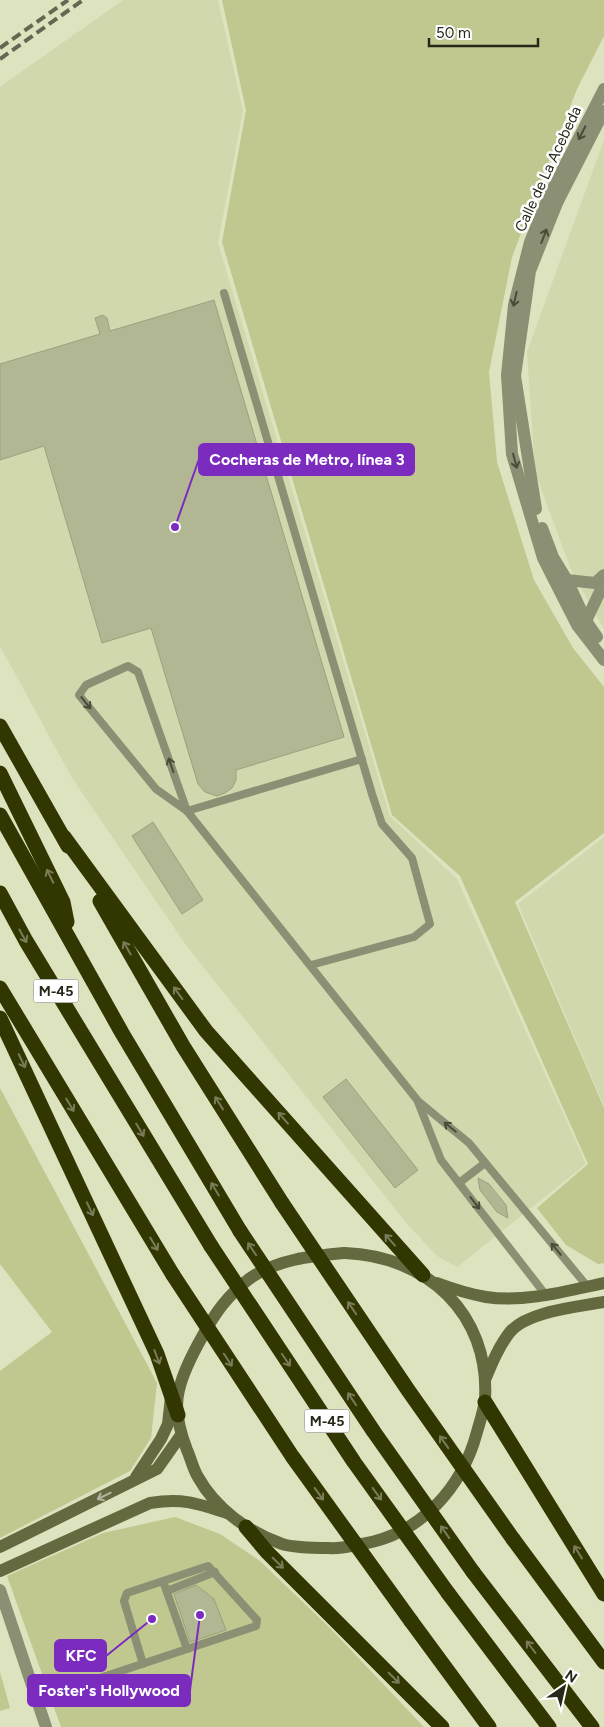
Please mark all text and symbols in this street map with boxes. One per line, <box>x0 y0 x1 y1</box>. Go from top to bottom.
scale bar <box>429 15 538 47</box>
text: 50 m <box>436 24 471 42</box>
street label: Calle de La Acebeda <box>511 103 585 235</box>
one-way arrow <box>577 125 587 140</box>
one-way arrow <box>540 229 550 244</box>
one-way arrow <box>510 291 519 307</box>
callout: Cocheras de Metro, línea 3 <box>199 444 414 475</box>
text: Cocheras de Metro, línea 3 <box>209 450 405 469</box>
one-way arrow <box>510 452 520 468</box>
one-way arrow <box>81 697 92 710</box>
one-way arrow <box>166 758 175 773</box>
one-way arrow <box>45 869 54 884</box>
one-way arrow <box>19 928 29 942</box>
one-way arrow <box>122 941 131 956</box>
road number: M-45 <box>34 979 78 1002</box>
one-way arrow <box>173 987 184 1000</box>
one-way arrow <box>18 1053 27 1068</box>
one-way arrow <box>214 1096 224 1110</box>
one-way arrow <box>66 1097 76 1111</box>
one-way arrow <box>277 1112 288 1125</box>
one-way arrow <box>443 1121 456 1132</box>
one-way arrow <box>136 1123 146 1137</box>
one-way arrow <box>209 1183 219 1197</box>
one-way arrow <box>470 1196 480 1210</box>
one-way arrow <box>86 1201 95 1216</box>
one-way arrow <box>384 1233 396 1246</box>
one-way arrow <box>150 1236 160 1250</box>
one-way arrow <box>247 1243 257 1257</box>
one-way arrow <box>551 1243 562 1256</box>
one-way arrow <box>347 1301 357 1315</box>
one-way arrow <box>154 1349 163 1364</box>
one-way arrow <box>224 1352 234 1366</box>
one-way arrow <box>281 1353 291 1367</box>
one-way arrow <box>347 1392 357 1406</box>
road number: M-45 <box>304 1410 350 1432</box>
one-way arrow <box>439 1435 449 1449</box>
one-way arrow <box>314 1487 324 1501</box>
one-way arrow <box>372 1487 382 1501</box>
one-way arrow <box>97 1492 112 1502</box>
one-way arrow <box>440 1525 450 1539</box>
one-way arrow <box>573 1546 583 1560</box>
one-way arrow <box>272 1557 284 1569</box>
callout: KFC <box>55 1640 106 1671</box>
one-way arrow <box>525 1641 536 1654</box>
text: KFC <box>65 1646 97 1665</box>
north arrow <box>539 1662 589 1712</box>
text: N <box>562 1667 580 1687</box>
one-way arrow <box>387 1671 399 1683</box>
callout: Foster's Hollywood <box>28 1675 190 1706</box>
text: Foster's Hollywood <box>38 1681 180 1700</box>

